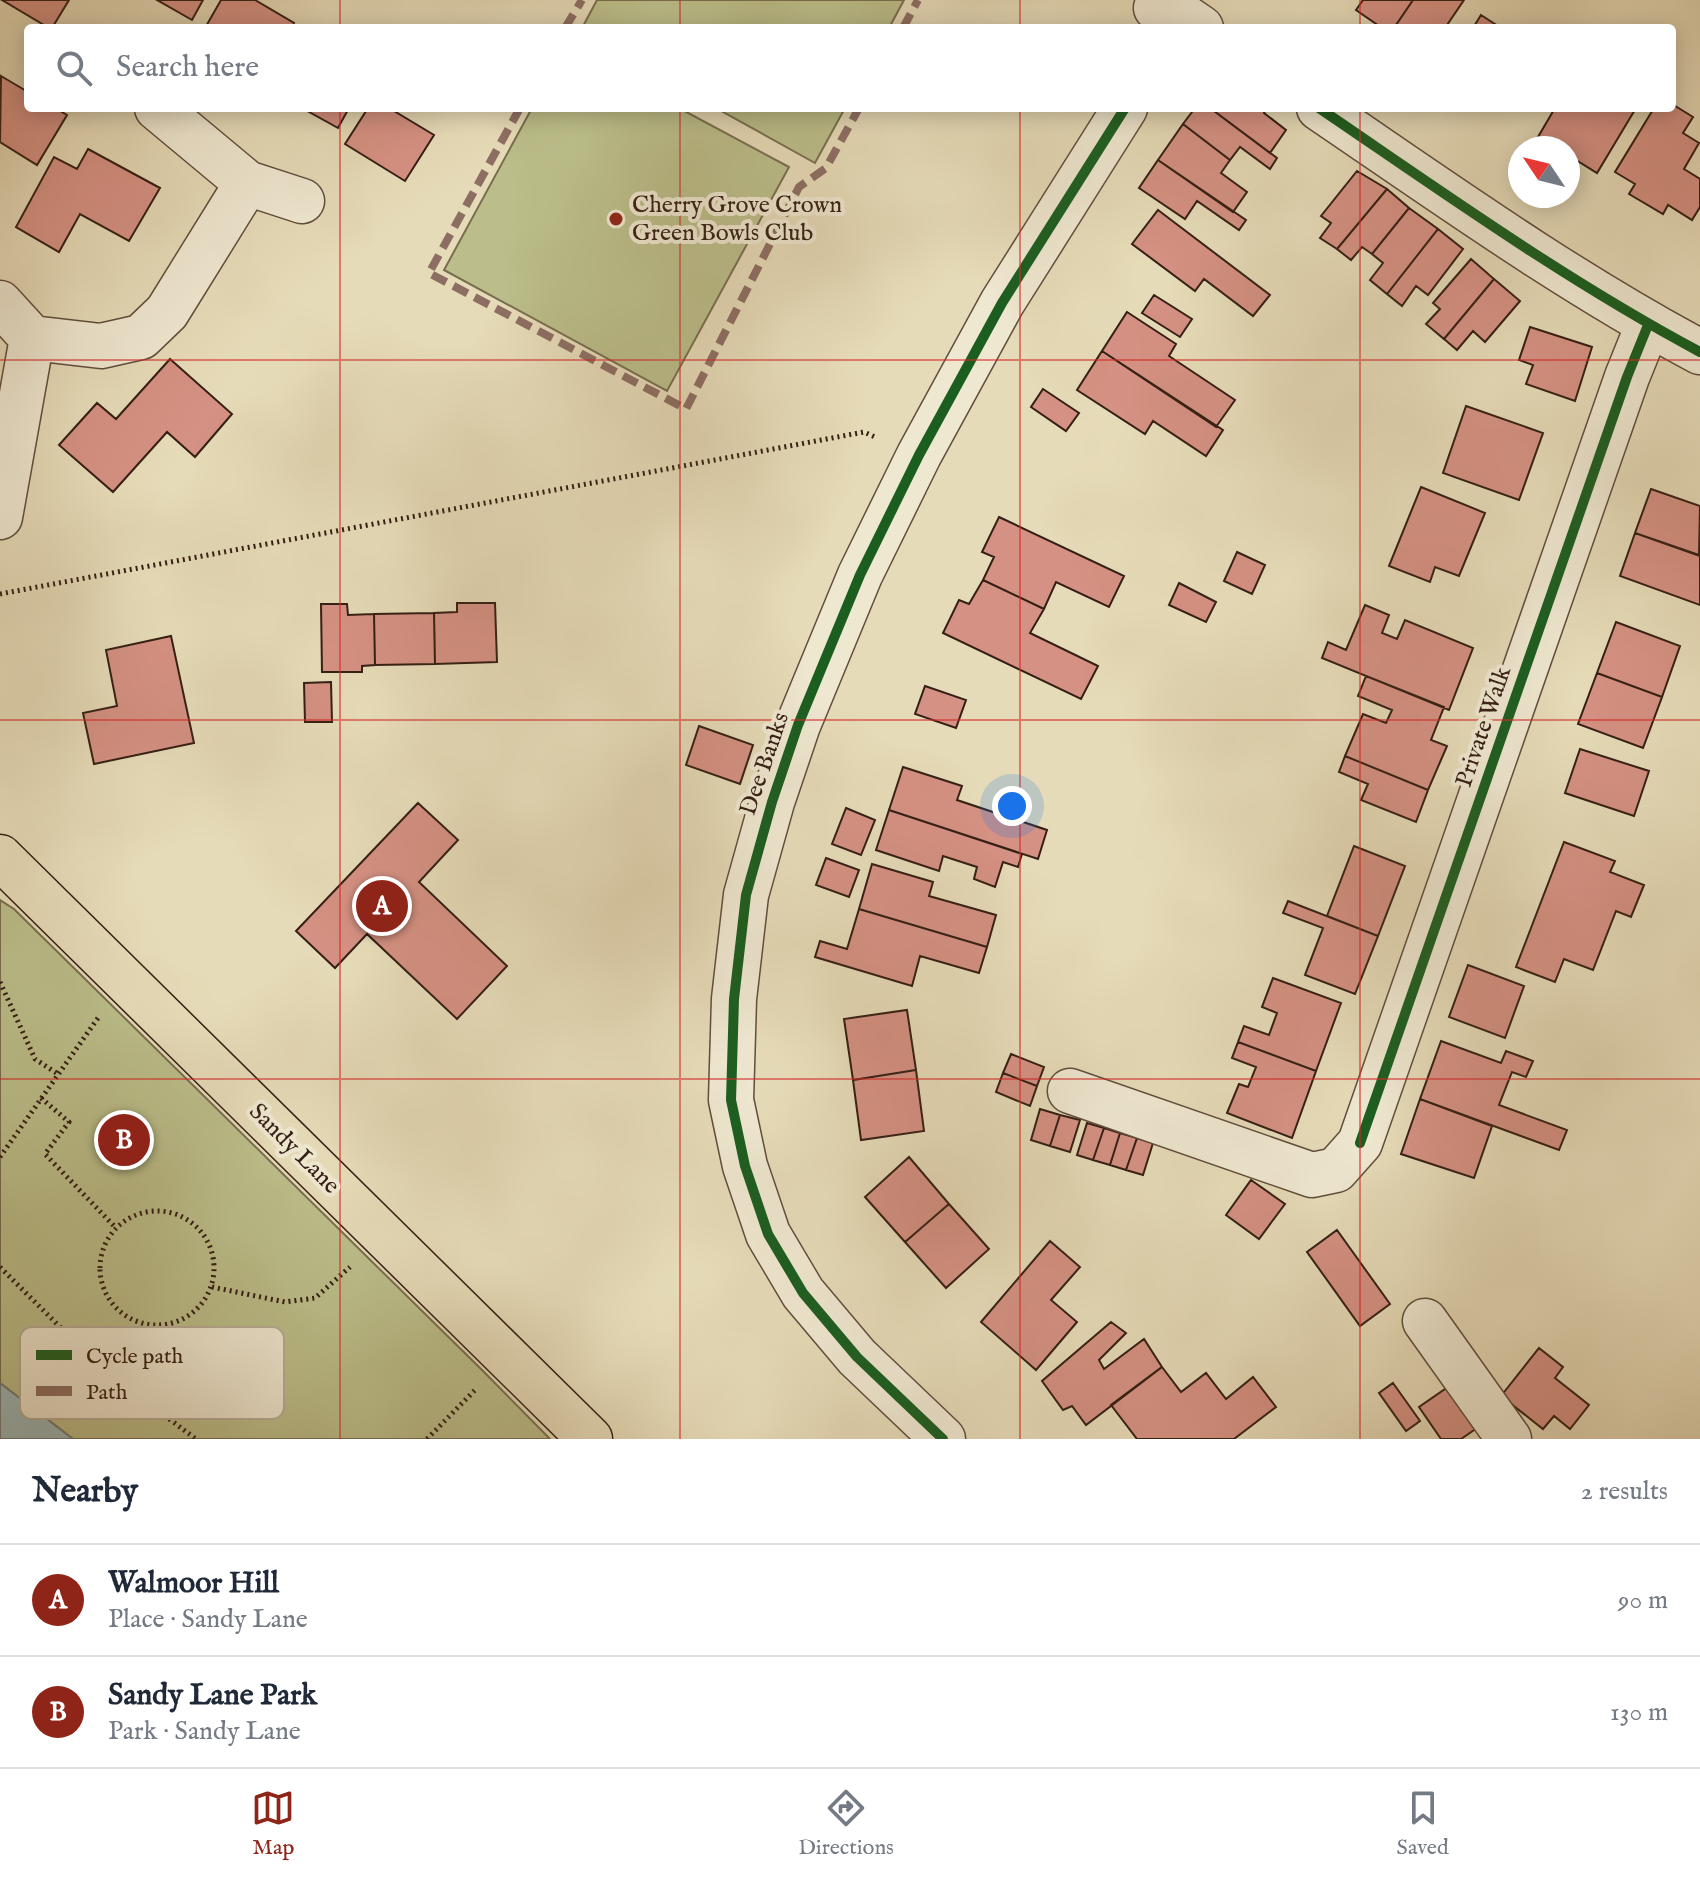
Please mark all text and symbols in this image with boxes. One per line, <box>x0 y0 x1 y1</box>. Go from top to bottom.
search box <box>24 24 1676 112</box>
icon: search <box>52 46 96 90</box>
text: Search here <box>116 49 259 87</box>
north arrow <box>1508 136 1580 208</box>
place label: Cherry Grove Crown Green Bowls Club <box>632 190 842 249</box>
marker: Cherry Grove Crown Green Bowls Club <box>607 210 625 228</box>
street label: Private Walk <box>1449 662 1519 791</box>
street label: Dee Banks <box>733 708 797 820</box>
your location <box>992 786 1032 826</box>
pin: A <box>356 876 408 936</box>
street label: Sandy Lane <box>242 1097 346 1201</box>
pin: B <box>98 1110 150 1170</box>
legend <box>20 1327 284 1419</box>
text: Cycle path <box>86 1343 183 1371</box>
text: Path <box>86 1379 128 1407</box>
text: Nearby <box>32 1470 138 1513</box>
text: 2 results <box>1581 1475 1668 1508</box>
text: Walmoor Hill <box>108 1565 279 1603</box>
text: A <box>49 1584 67 1617</box>
text: 90 m <box>1618 1584 1668 1617</box>
text: Place · Sandy Lane <box>108 1603 308 1636</box>
text: Sandy Lane Park <box>108 1677 317 1715</box>
text: B <box>49 1696 67 1729</box>
text: 130 m <box>1610 1696 1668 1729</box>
text: Park · Sandy Lane <box>108 1715 301 1748</box>
tab: Map <box>251 1786 295 1862</box>
tab: Directions <box>798 1786 894 1862</box>
tab: Saved <box>1397 1786 1449 1862</box>

